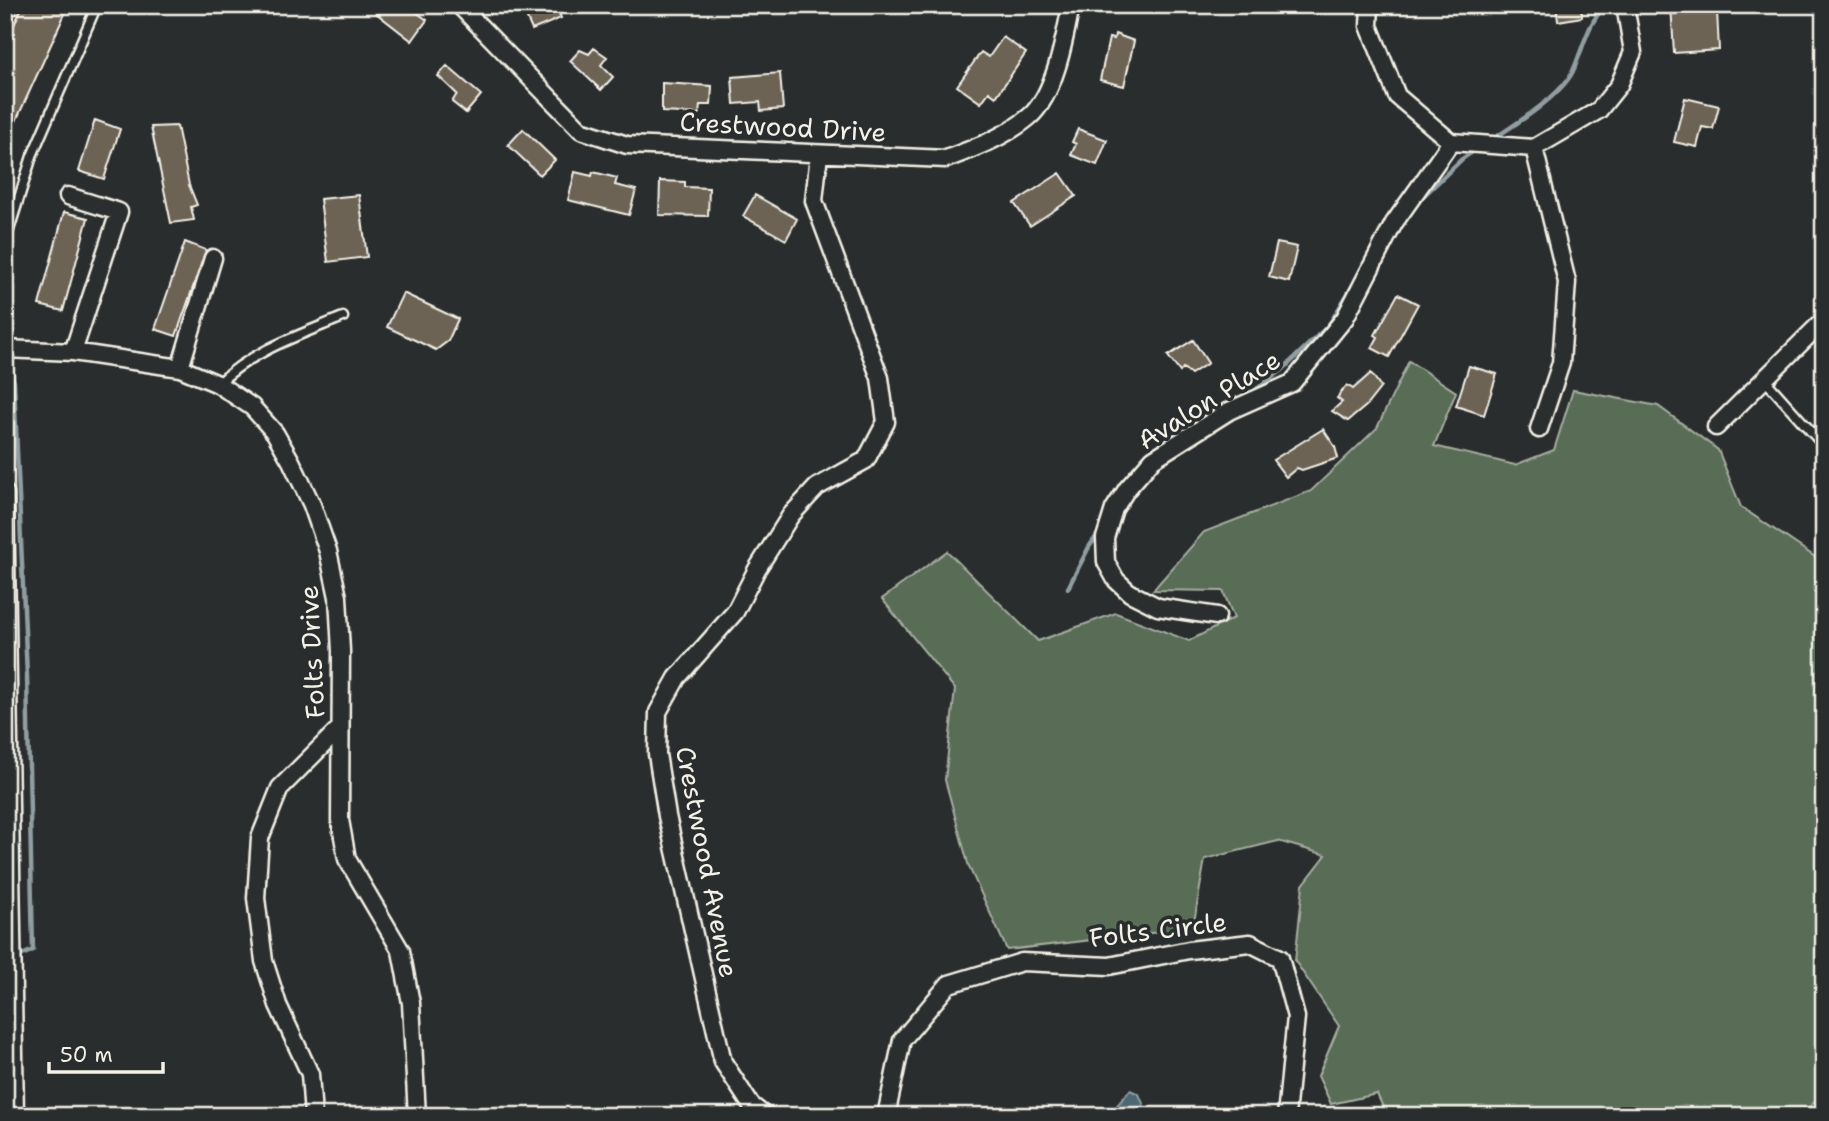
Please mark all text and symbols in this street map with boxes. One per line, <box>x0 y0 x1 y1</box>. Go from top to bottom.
street label: Crestwood Drive <box>679 104 887 149</box>
street label: Avalon Place <box>1131 342 1287 457</box>
street label: Folts Drive <box>291 584 332 720</box>
street label: Crestwood Avenue <box>668 743 747 980</box>
street label: Folts Circle <box>1087 904 1229 955</box>
scale bar <box>49 1030 163 1074</box>
text: 50 m <box>60 1041 113 1069</box>

